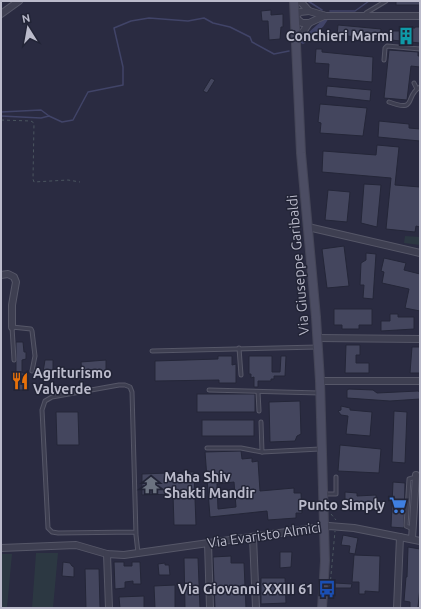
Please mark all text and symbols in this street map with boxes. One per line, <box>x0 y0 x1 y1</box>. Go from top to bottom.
north arrow <box>8 8 48 48</box>
text: N <box>21 12 31 25</box>
building icon: Conchieri Marmi <box>396 26 416 46</box>
place label: Conchieri Marmi <box>286 28 393 44</box>
street label: Via Giuseppe Garibaldi <box>284 194 312 336</box>
place label: Agriturismo Valverde <box>33 365 112 397</box>
restaurant icon: Agriturismo Valverde <box>10 371 30 391</box>
place label: Maha Shiv Shakti Mandir <box>164 469 255 501</box>
temple icon: Maha Shiv Shakti Mandir <box>141 475 161 495</box>
supermarket icon: Punto Simply <box>388 495 408 515</box>
place label: Punto Simply <box>298 497 386 513</box>
street label: Via Evaristo Almici <box>206 519 322 551</box>
bus stop icon: Via Giovanni XXIII 61 <box>317 579 337 599</box>
place label: Via Giovanni XXIII 61 <box>178 581 314 597</box>

